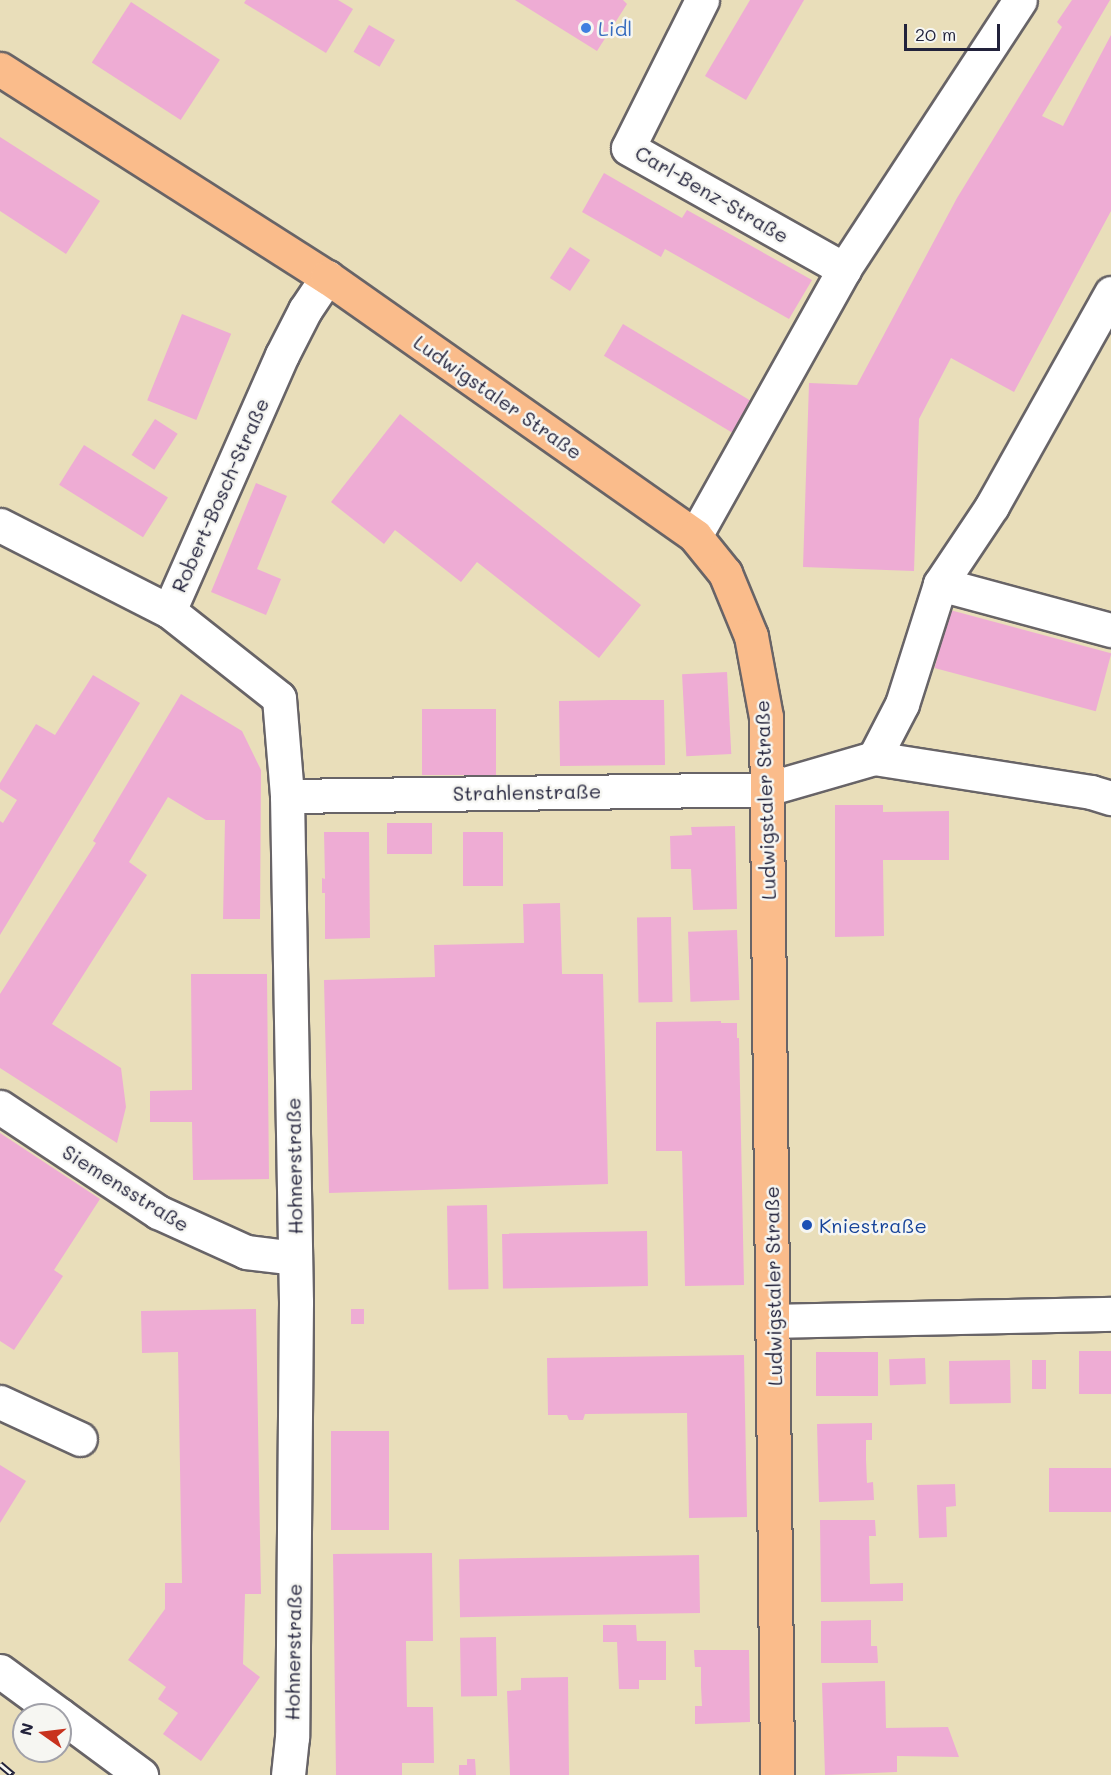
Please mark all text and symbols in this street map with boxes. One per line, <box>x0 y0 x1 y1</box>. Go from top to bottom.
scale bar <box>907 12 1003 50</box>
place label: Lidl <box>598 16 632 40</box>
marker: Lidl <box>579 21 593 35</box>
text: 20 m <box>915 22 956 46</box>
street label: Carl-Benz-Straße <box>631 140 793 248</box>
street label: Ludwigstaler Straße <box>409 330 587 464</box>
street label: Robert-Bosch-Straße <box>166 394 274 596</box>
street label: Ludwigstaler Straße <box>750 700 780 900</box>
street label: Strahlenstraße <box>453 779 601 805</box>
street label: Hohnerstraße <box>281 1097 307 1235</box>
street label: Siemensstraße <box>58 1139 194 1237</box>
street label: Ludwigstaler Straße <box>759 1186 787 1386</box>
place label: Kniestraße <box>819 1213 927 1237</box>
marker: Kniestraße <box>800 1218 814 1232</box>
street label: Hohnerstraße <box>280 1583 306 1721</box>
north arrow <box>12 1703 72 1763</box>
text: N <box>14 1721 38 1737</box>

